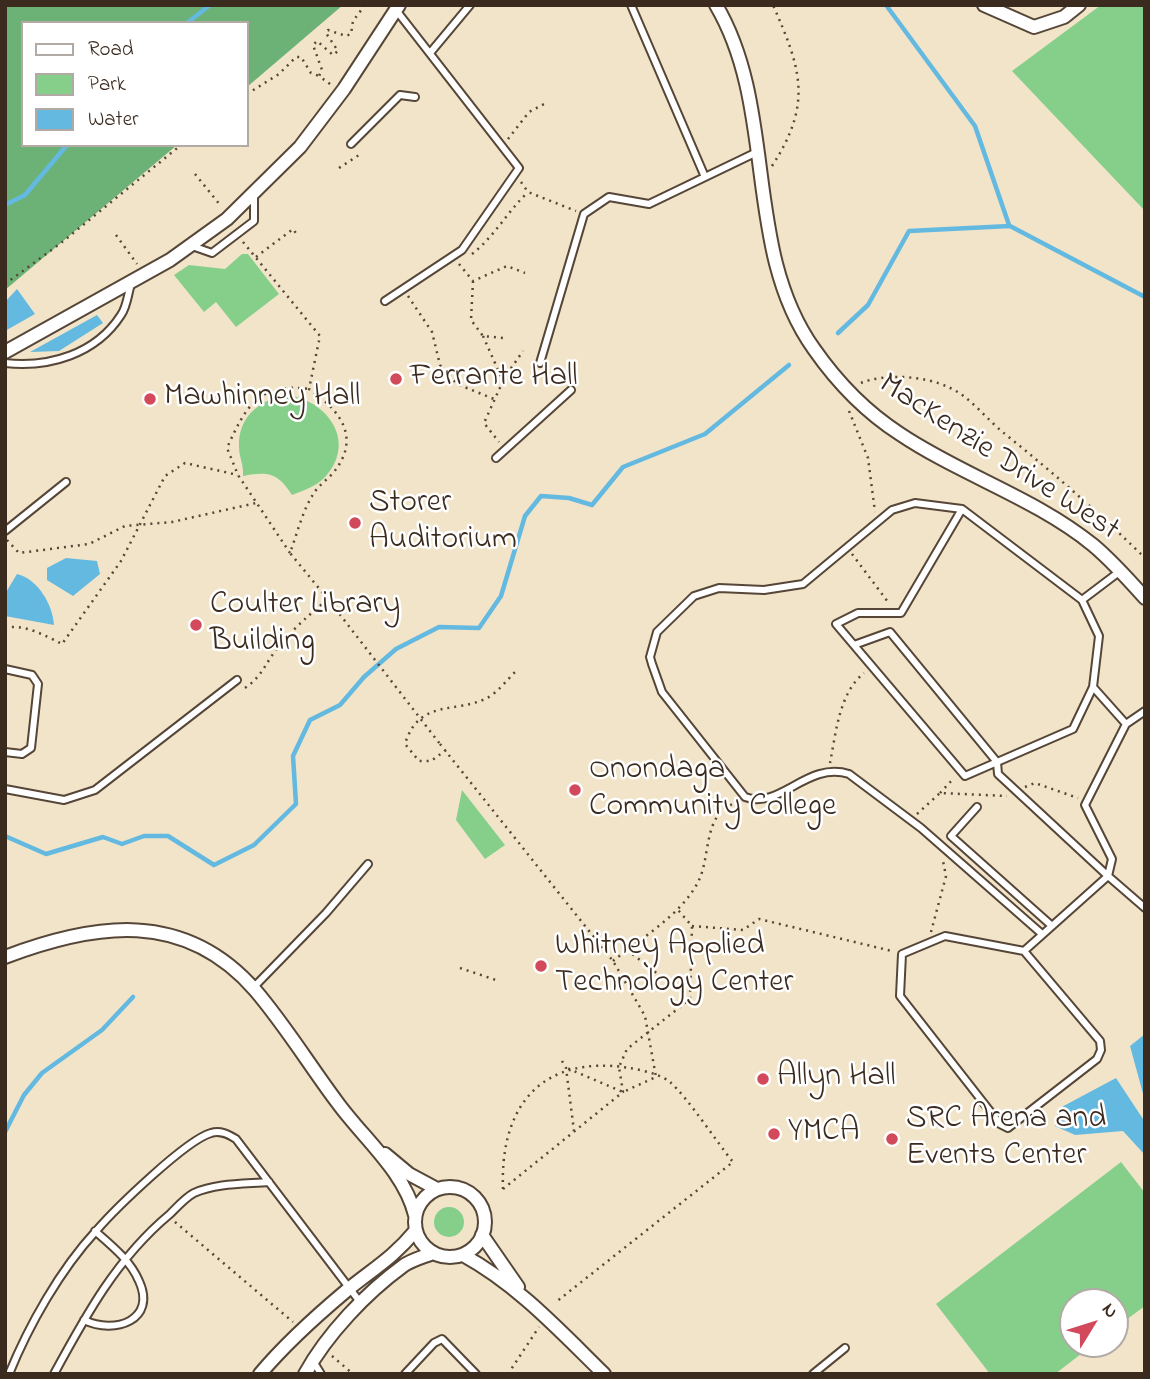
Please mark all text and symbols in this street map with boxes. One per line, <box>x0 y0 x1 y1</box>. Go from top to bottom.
legend <box>21 21 248 147</box>
text: Road <box>88 35 134 65</box>
text: Park <box>88 70 126 100</box>
text: Water <box>88 105 139 135</box>
place label: Ferrante Hall <box>410 360 578 398</box>
street label: MacKenzie Drive West <box>871 367 1125 551</box>
marker: Ferrante Hall <box>388 371 404 387</box>
place label: Mawhinney Hall <box>164 380 360 418</box>
marker: Mawhinney Hall <box>142 391 158 407</box>
place label: Storer Auditorium <box>369 486 517 561</box>
marker: Storer Auditorium <box>347 515 363 531</box>
place label: Coulter Library Building <box>210 588 400 663</box>
marker: Coulter Library Building <box>188 617 204 633</box>
place label: Onondaga Community College <box>589 753 836 828</box>
marker: Onondaga Community College <box>567 782 583 798</box>
place label: Whitney Applied Technology Center <box>555 929 793 1004</box>
marker: Whitney Applied Technology Center <box>533 958 549 974</box>
place label: Allyn Hall <box>777 1060 896 1098</box>
marker: Allyn Hall <box>755 1071 771 1087</box>
place label: SRC Arena and Events Center <box>906 1102 1106 1177</box>
place label: YMCA <box>788 1115 859 1153</box>
marker: YMCA <box>766 1126 782 1142</box>
marker: SRC Arena and Events Center <box>884 1131 900 1147</box>
north arrow <box>1059 1288 1129 1358</box>
text: N <box>1095 1298 1124 1324</box>

